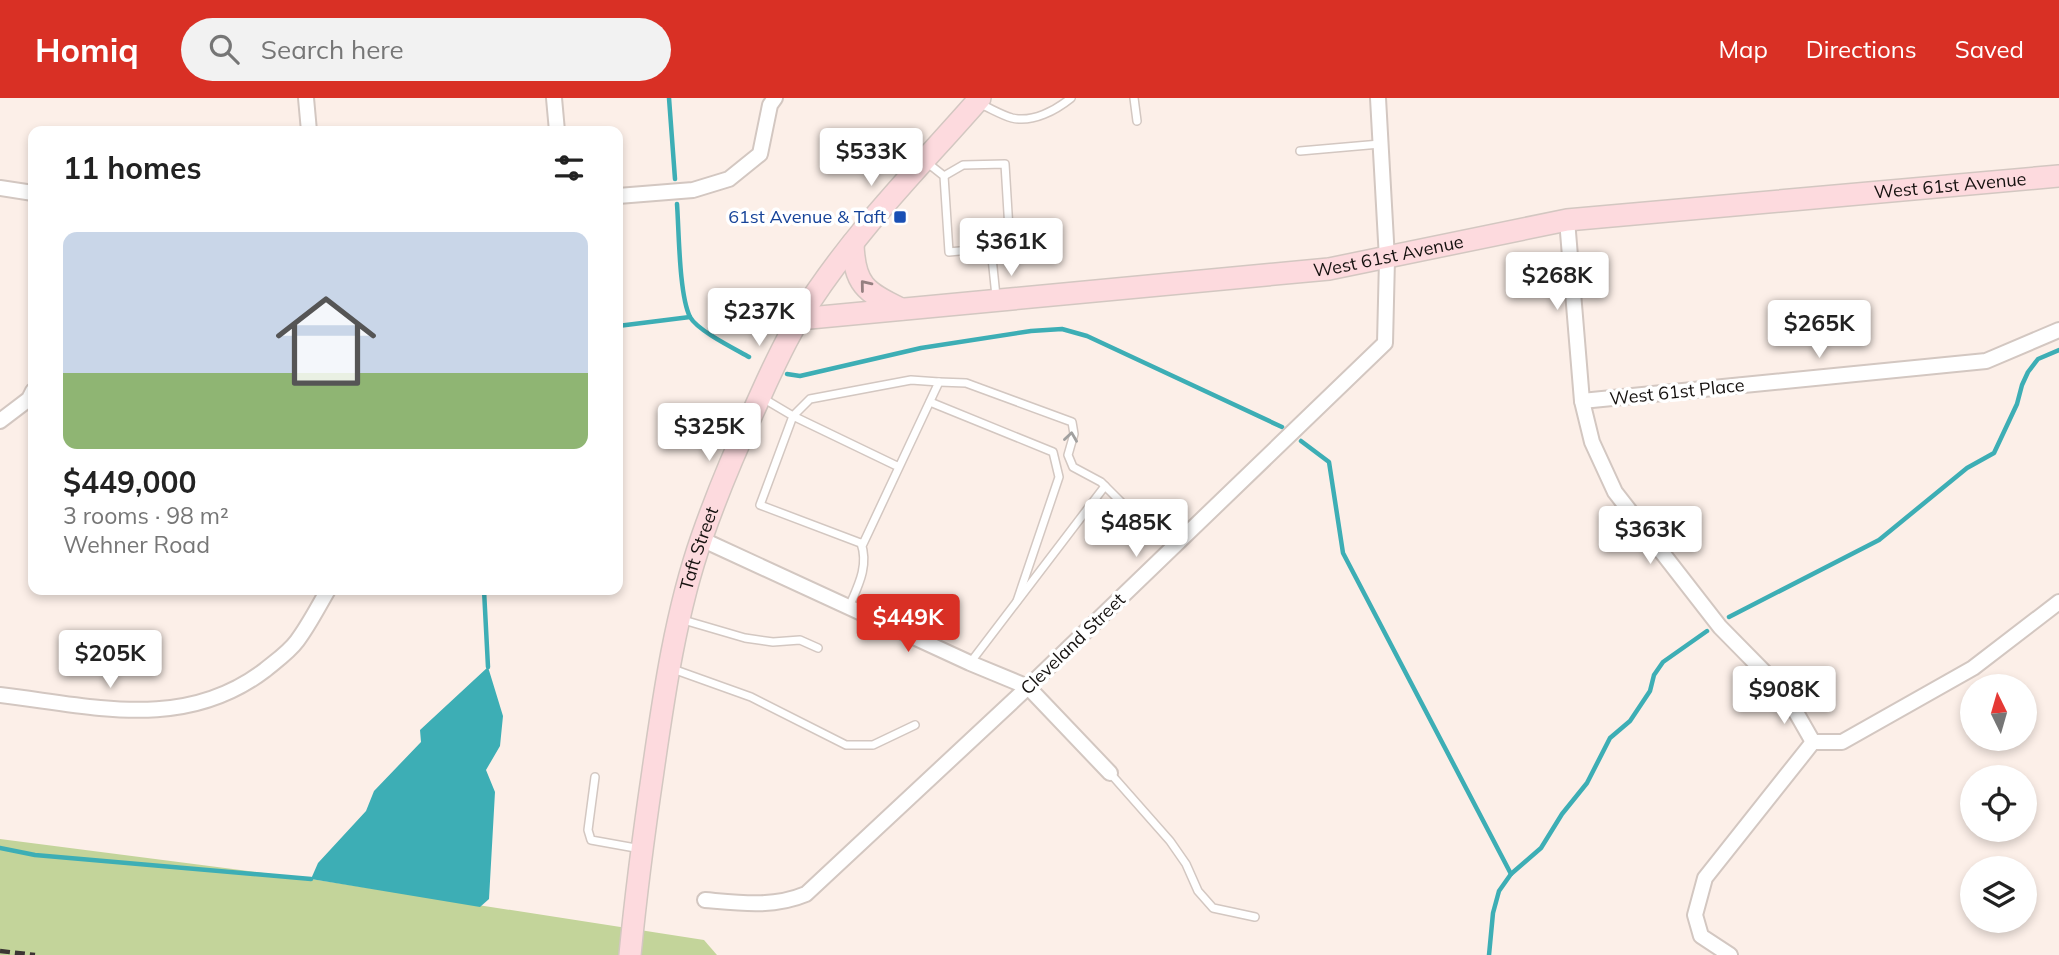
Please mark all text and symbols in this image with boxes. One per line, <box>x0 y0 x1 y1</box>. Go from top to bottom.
search box <box>181 18 671 81</box>
text: Homiq <box>35 29 139 70</box>
icon: search <box>205 30 243 68</box>
text: Search here <box>261 33 404 66</box>
text: Map <box>1718 34 1768 64</box>
text: Directions <box>1806 34 1917 64</box>
text: Saved <box>1955 34 2024 64</box>
pin: $533K <box>822 129 920 188</box>
text: $533K <box>836 136 906 165</box>
text: 11 homes <box>63 149 202 187</box>
icon: filters <box>550 149 588 187</box>
street label: West 61st Avenue <box>1873 167 2027 204</box>
place label: 61st Avenue & Taft <box>728 205 886 228</box>
marker: 61st Avenue & Taft <box>892 209 908 225</box>
pin: $361K <box>962 218 1060 278</box>
text: $361K <box>976 226 1046 255</box>
street label: West 61st Avenue <box>1312 230 1465 281</box>
pin: $268K <box>1508 252 1606 312</box>
text: $268K <box>1522 260 1592 289</box>
icon: home <box>263 278 389 404</box>
one-way arrow <box>861 280 874 292</box>
pin: $237K <box>710 288 808 348</box>
text: $237K <box>724 296 794 325</box>
pin: $265K <box>1770 300 1868 360</box>
text: $265K <box>1784 308 1854 337</box>
street label: West 61st Place <box>1608 373 1745 410</box>
pin: $325K <box>660 404 758 463</box>
text: $325K <box>674 411 744 440</box>
one-way arrow <box>1063 431 1078 443</box>
text: $449,000 <box>63 463 196 501</box>
pin: $485K <box>1087 500 1185 559</box>
text: 3 rooms · 98 m² <box>63 501 229 530</box>
street label: Taft Street <box>674 503 723 593</box>
pin: $363K <box>1601 506 1699 566</box>
text: $485K <box>1101 507 1171 536</box>
text: $363K <box>1615 514 1685 543</box>
text: Wehner Road <box>63 530 210 559</box>
street label: Cleveland Street <box>1016 588 1130 699</box>
pin: $449K <box>859 594 957 654</box>
text: $449K <box>873 602 943 631</box>
pin: $205K <box>61 630 159 690</box>
text: $205K <box>75 638 145 667</box>
pin: $908K <box>1735 666 1833 726</box>
text: $908K <box>1749 674 1819 703</box>
north arrow <box>1960 674 2037 751</box>
map controls <box>1960 674 2037 933</box>
button: locate <box>1960 765 2037 842</box>
button: layers <box>1960 856 2037 933</box>

